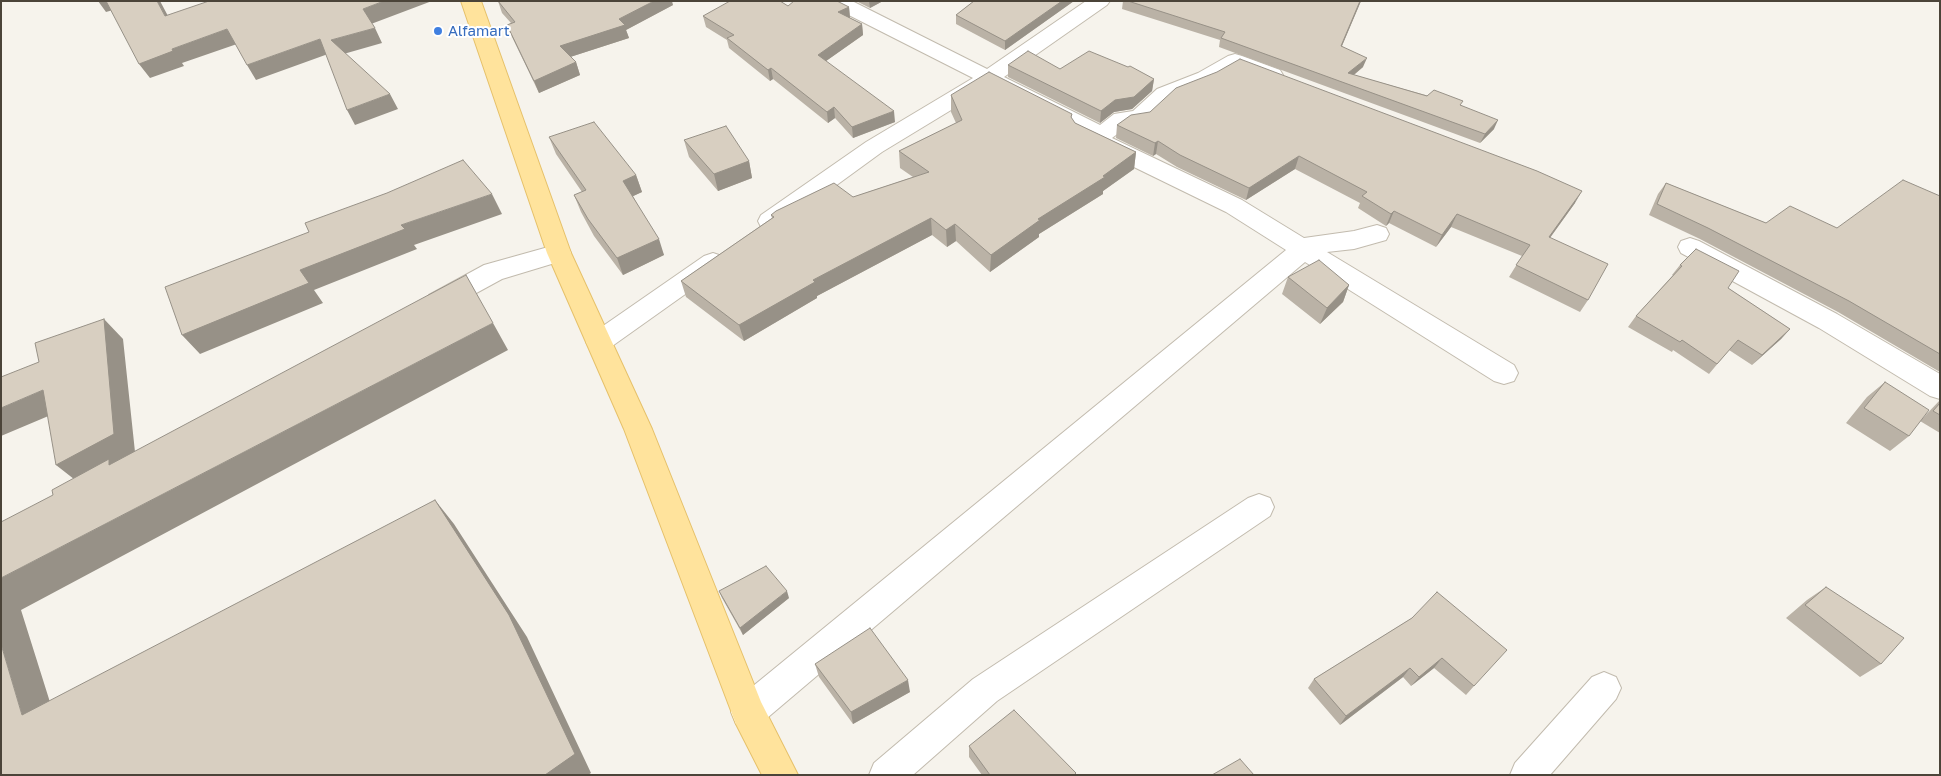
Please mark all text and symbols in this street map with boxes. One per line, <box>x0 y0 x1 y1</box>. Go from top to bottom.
place label: Alfamart <box>448 22 510 40</box>
marker: Alfamart <box>432 25 444 37</box>

